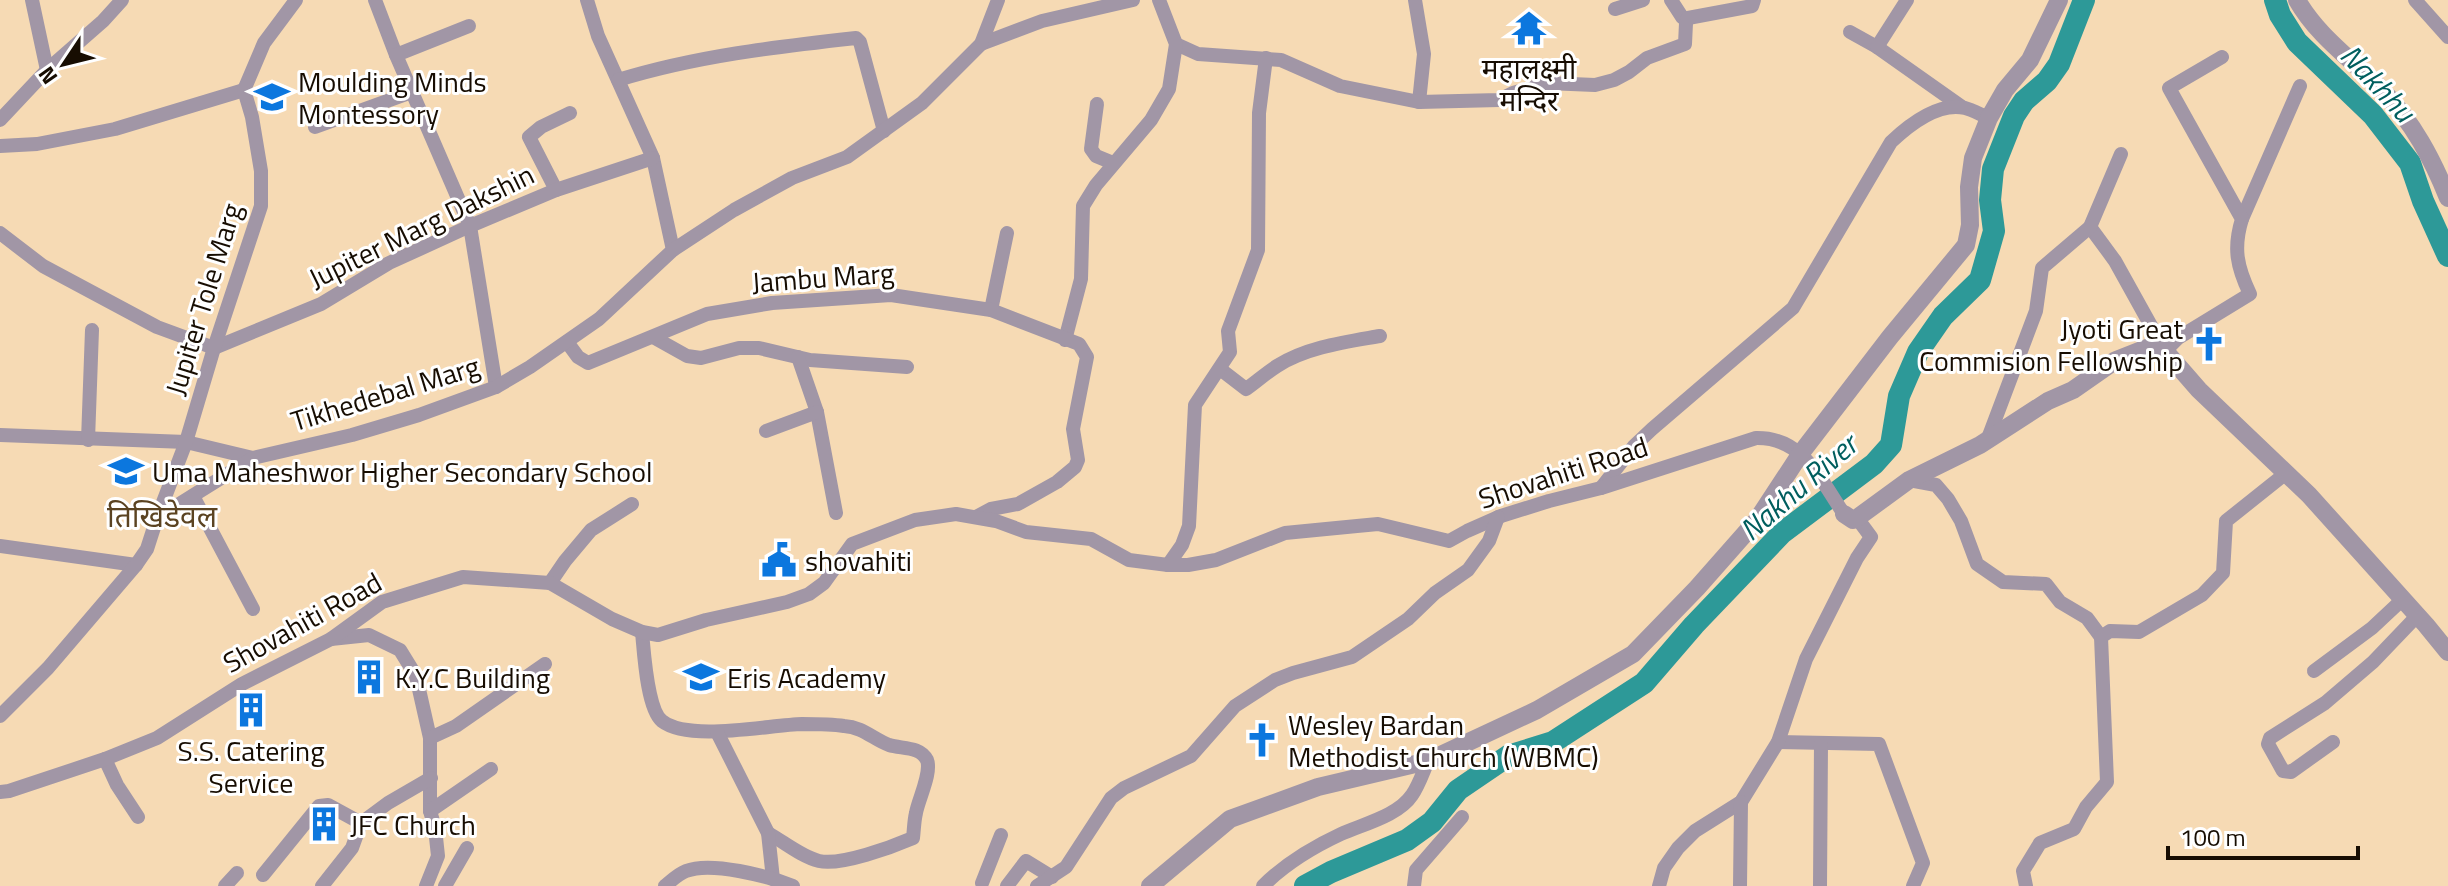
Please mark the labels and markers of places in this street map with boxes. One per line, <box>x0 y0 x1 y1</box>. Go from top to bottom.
temple icon: महालक्ष्मी मन्दिर <box>1510 9 1548 47</box>
place label: महालक्ष्मी मन्दिर <box>1482 47 1577 122</box>
place label: Moulding Minds Montessory <box>298 60 487 135</box>
school or university icon: Moulding Minds Montessory <box>253 78 291 116</box>
place label: Jyoti Great Commision Fellowship <box>1919 307 2183 382</box>
church icon: Jyoti Great Commision Fellowship <box>2190 325 2228 363</box>
place label: Uma Maheshwor Higher Secondary School <box>152 450 652 493</box>
school or university icon: Uma Maheshwor Higher Secondary School <box>107 452 145 490</box>
place label: shovahiti <box>805 539 912 582</box>
public building icon: shovahiti <box>760 541 798 579</box>
place label: K.Y.C Building <box>395 656 550 699</box>
place label: Eris Academy <box>727 656 886 699</box>
building icon: K.Y.C Building <box>350 658 388 696</box>
school or university icon: Eris Academy <box>682 658 720 696</box>
building icon: S.S. Catering Service <box>232 691 270 729</box>
place label: Wesley Bardan Methodist Church (WBMC) <box>1288 703 1599 778</box>
church icon: Wesley Bardan Methodist Church (WBMC) <box>1243 721 1281 759</box>
place label: S.S. Catering Service <box>177 729 325 804</box>
place label: JFC Church <box>350 803 476 846</box>
building icon: JFC Church <box>305 805 343 843</box>

